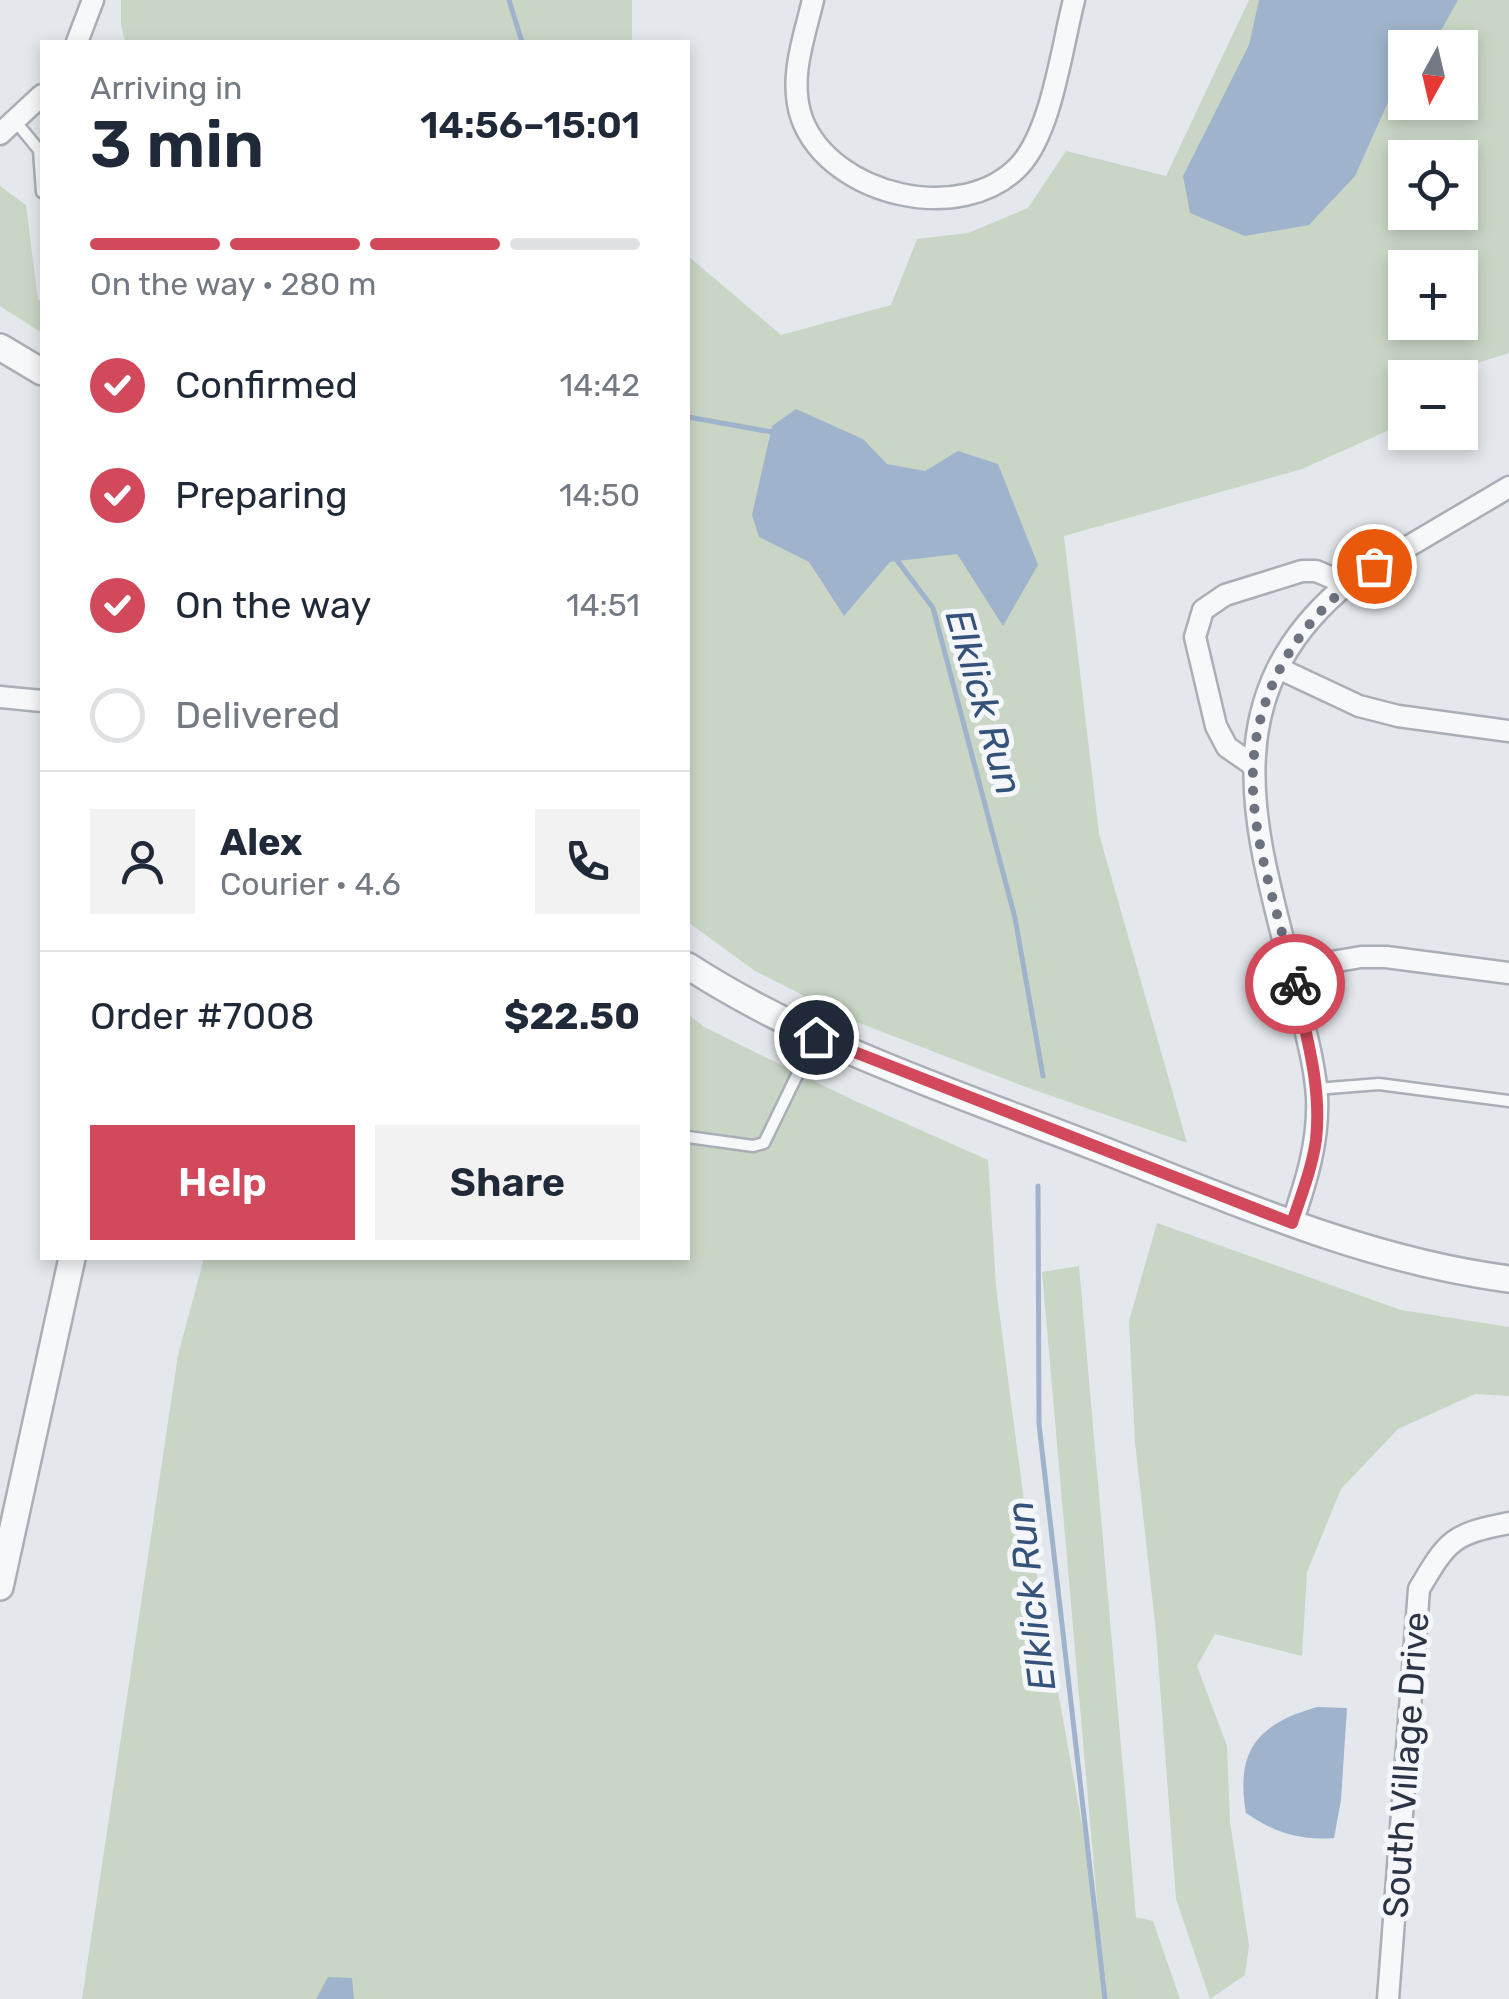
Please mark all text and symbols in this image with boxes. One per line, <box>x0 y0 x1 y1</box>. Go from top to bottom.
north arrow <box>1388 30 1478 120</box>
map controls <box>1388 30 1478 450</box>
text: Arriving in <box>90 69 242 107</box>
text: 14:56–15:01 <box>420 102 640 148</box>
text: 3 min <box>90 106 264 183</box>
button: locate <box>1388 140 1478 230</box>
button: + <box>1388 250 1478 340</box>
text: On the way · 280 m <box>90 265 377 303</box>
icon: check <box>90 358 145 413</box>
button: − <box>1388 360 1478 450</box>
text: Confirmed <box>175 362 358 408</box>
text: 14:42 <box>560 366 640 404</box>
icon: check <box>90 468 145 523</box>
text: Preparing <box>175 472 348 518</box>
text: 14:50 <box>559 476 640 514</box>
pin <box>1332 524 1417 609</box>
icon: bag <box>1347 539 1402 594</box>
icon: check <box>90 578 145 633</box>
text: On the way <box>175 582 371 628</box>
text: 14:51 <box>566 586 640 624</box>
water label: Elklick Run <box>936 604 1032 800</box>
text: Delivered <box>175 692 340 738</box>
button: person <box>90 809 195 914</box>
button: phone <box>535 809 640 914</box>
text: Alex <box>220 819 302 865</box>
text: Courier · 4.6 <box>220 865 401 903</box>
courier <box>1245 934 1345 1034</box>
icon: bike <box>1268 957 1323 1012</box>
text: Order #7008 <box>90 993 314 1039</box>
text: $22.50 <box>504 993 640 1039</box>
pin <box>774 995 859 1080</box>
icon: home <box>789 1010 844 1065</box>
button: Help <box>90 1125 355 1240</box>
button: Share <box>375 1125 640 1240</box>
water label: Elklick Run <box>997 1499 1065 1693</box>
street label: South Village Drive <box>1374 1611 1438 1919</box>

